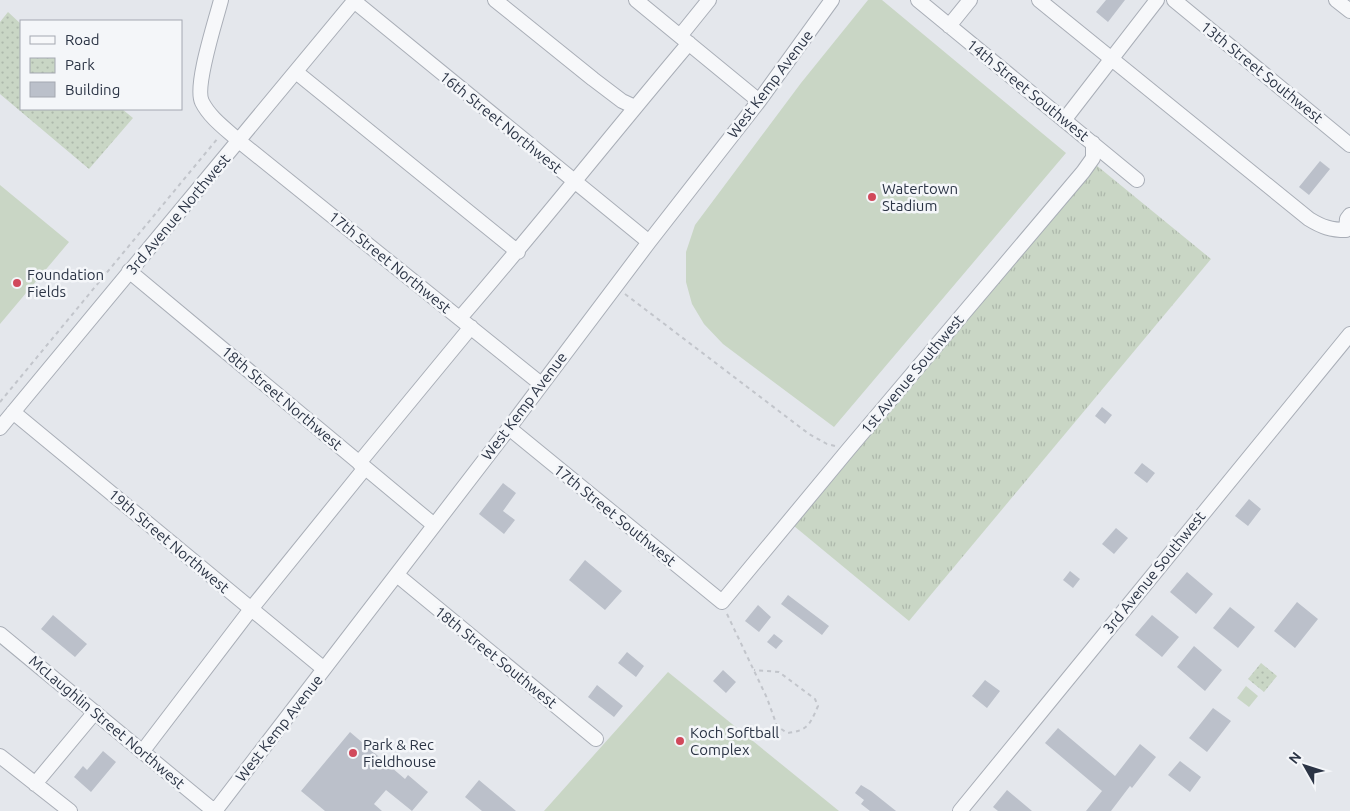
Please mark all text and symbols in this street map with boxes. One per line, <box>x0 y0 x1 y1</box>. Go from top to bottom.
street label: 13th Street Southwest <box>1198 18 1327 127</box>
legend <box>20 20 182 110</box>
street label: West Kemp Avenue <box>724 27 816 141</box>
text: Road <box>65 31 100 48</box>
street label: 14th Street Southwest <box>964 36 1093 145</box>
text: Park <box>65 56 95 73</box>
street label: 16th Street Northwest <box>437 68 566 177</box>
text: Building <box>65 81 120 98</box>
street label: 3rd Avenue Northwest <box>123 150 234 278</box>
place label: Watertown Stadium <box>882 180 958 214</box>
marker: Watertown Stadium <box>866 191 878 203</box>
street label: 17th Street Northwest <box>326 208 455 317</box>
place label: Foundation Fields <box>27 266 104 300</box>
marker: Foundation Fields <box>11 277 23 289</box>
street label: 1st Avenue Southwest <box>857 311 967 437</box>
street label: 18th Street Northwest <box>218 343 346 453</box>
street label: West Kemp Avenue <box>478 349 570 463</box>
street label: 17th Street Southwest <box>551 461 680 570</box>
street label: 19th Street Northwest <box>105 486 233 596</box>
street label: 3rd Avenue Southwest <box>1099 507 1209 637</box>
street label: 18th Street Southwest <box>432 603 561 712</box>
street label: McLaughlin Street Northwest <box>26 652 188 792</box>
street label: West Kemp Avenue <box>232 671 326 785</box>
place label: Koch Softball Complex <box>690 724 779 758</box>
marker: Koch Softball Complex <box>674 735 686 747</box>
place label: Park & Rec Fieldhouse <box>363 736 436 770</box>
north arrow <box>1280 741 1330 791</box>
marker: Park & Rec Fieldhouse <box>347 747 359 759</box>
text: N <box>1285 749 1304 767</box>

